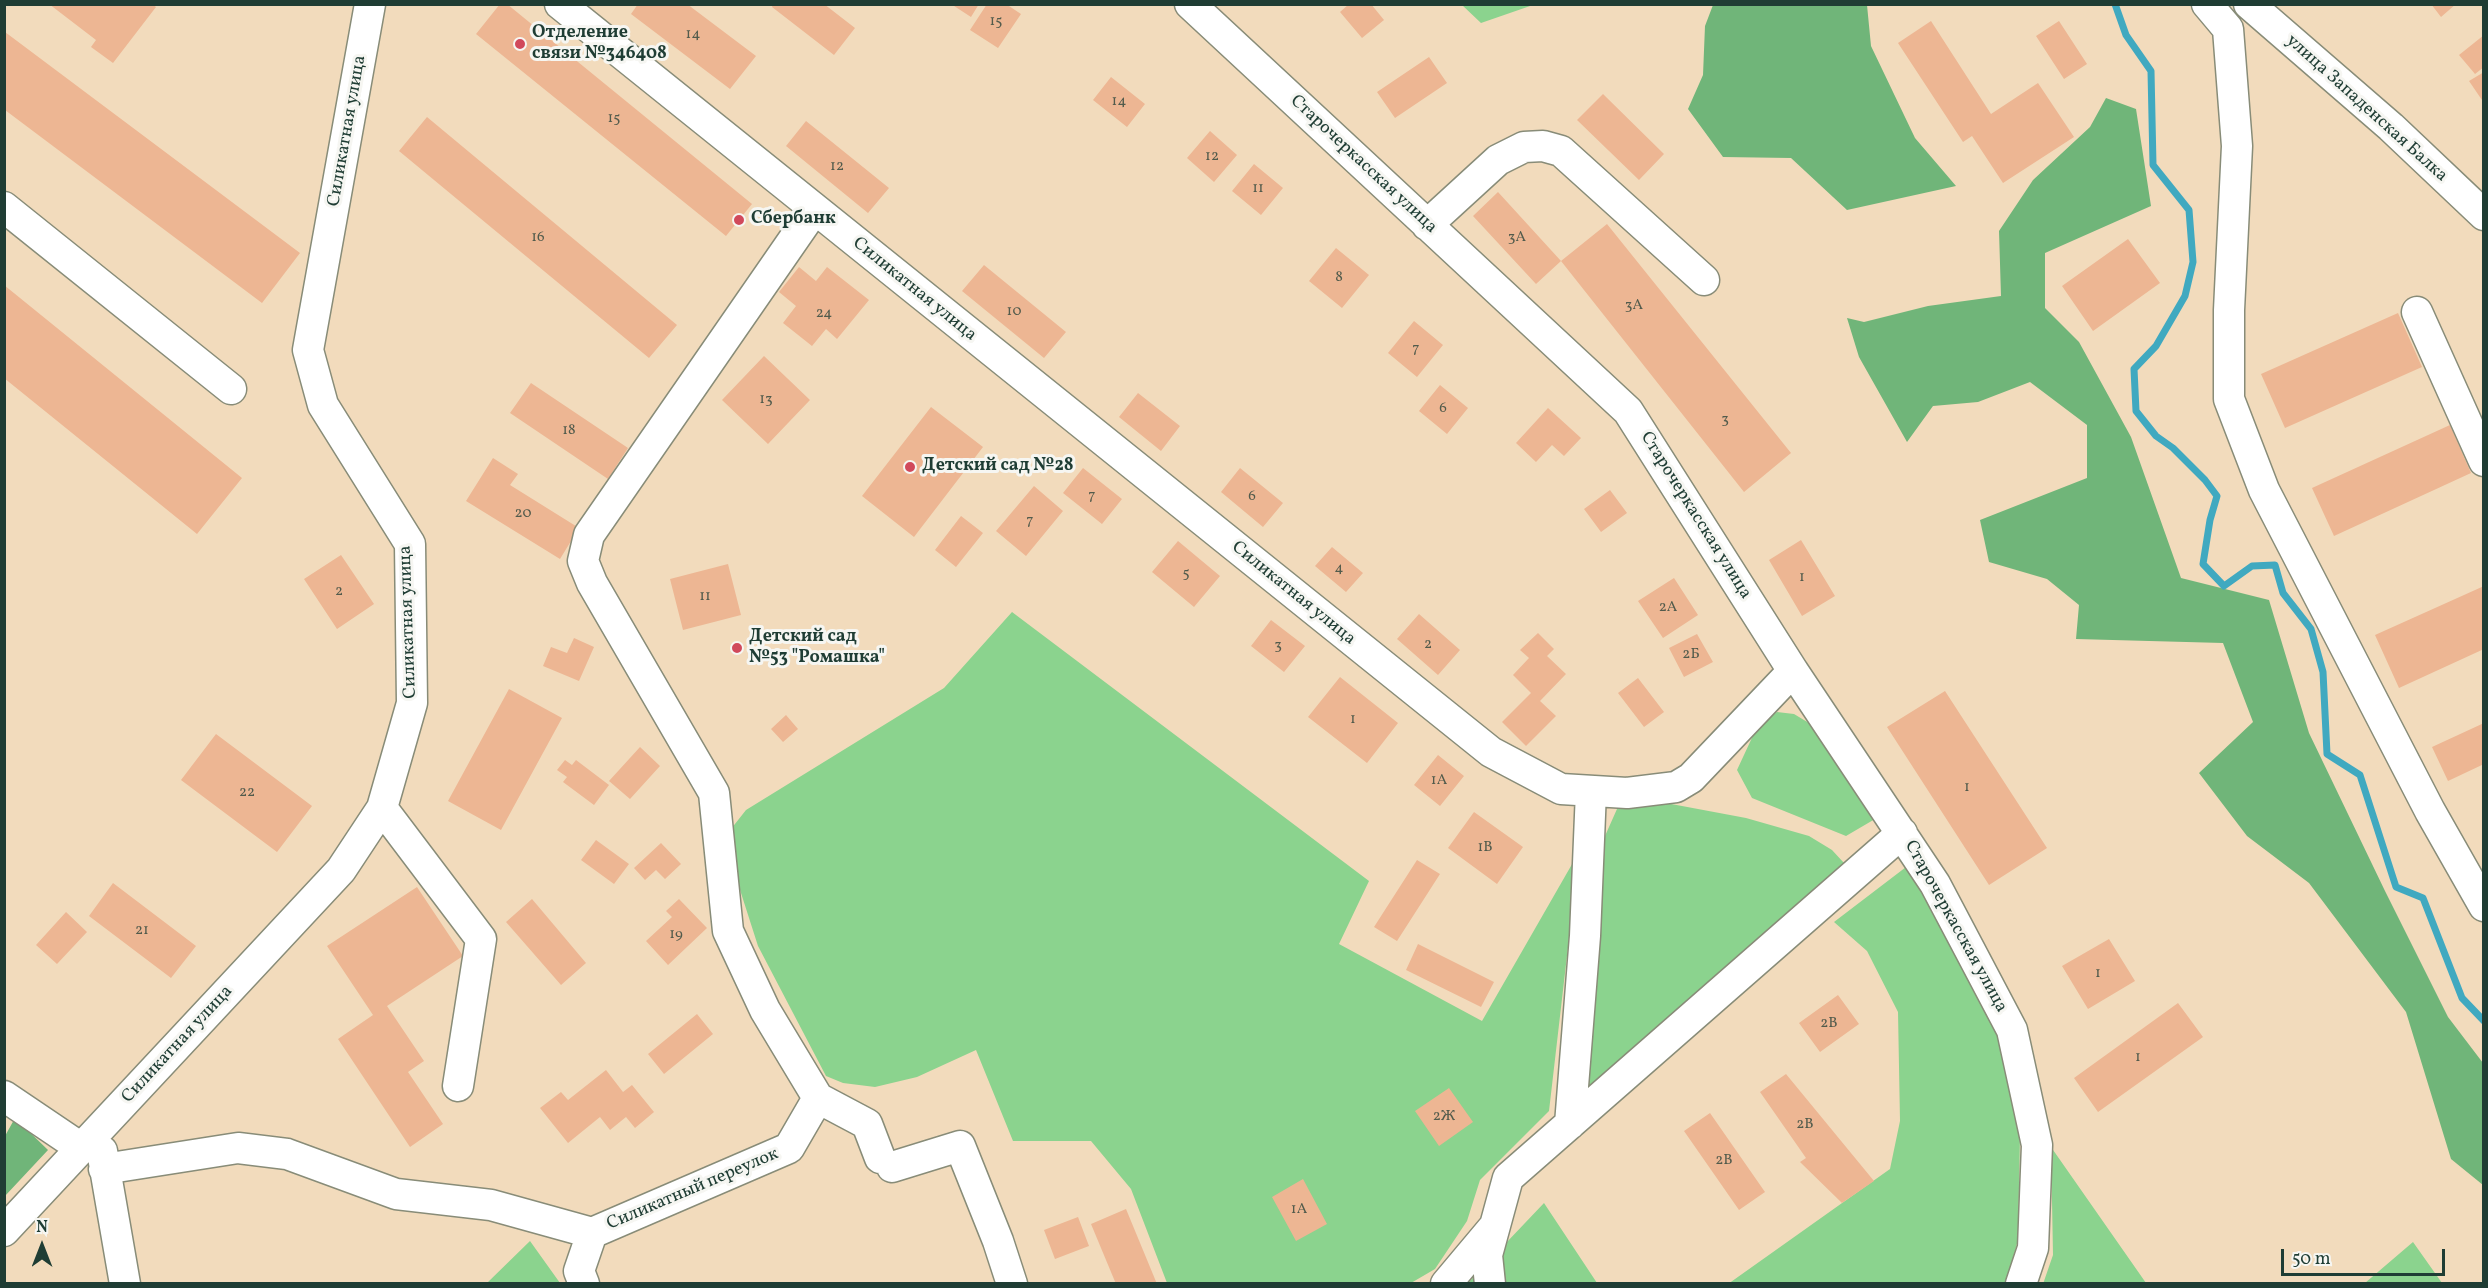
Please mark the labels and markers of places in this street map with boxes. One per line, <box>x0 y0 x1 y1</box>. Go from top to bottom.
place label: Отделение связи №346408 <box>532 23 667 66</box>
marker: Отделение связи №346408 <box>513 37 527 51</box>
place label: Сбербанк <box>751 209 836 231</box>
marker: Сбербанк <box>732 213 746 227</box>
place label: Детский сад №28 <box>922 456 1074 478</box>
marker: Детский сад №28 <box>903 460 917 474</box>
place label: Детский сад №53 "Ромашка" <box>749 627 885 670</box>
marker: Детский сад №53 "Ромашка" <box>730 641 744 655</box>

